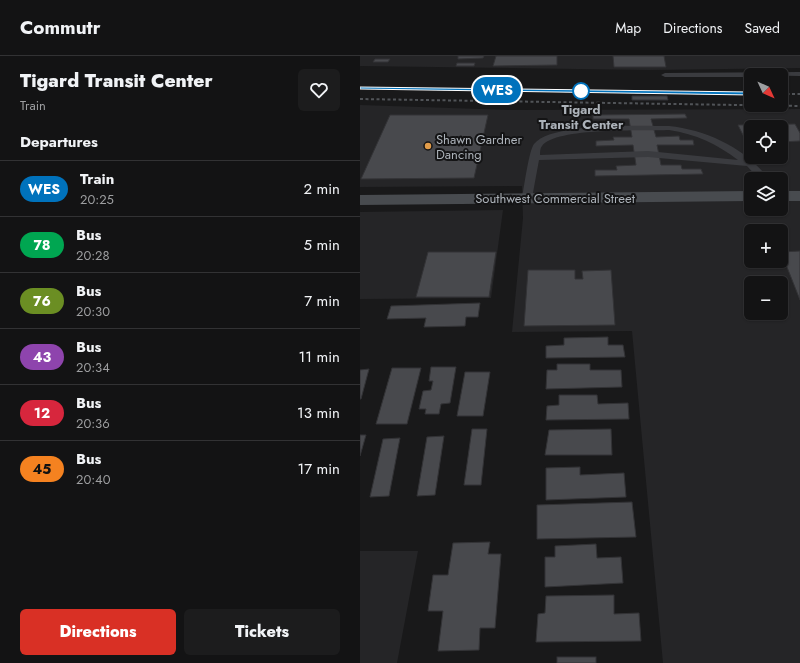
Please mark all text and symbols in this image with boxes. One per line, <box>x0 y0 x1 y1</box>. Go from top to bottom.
text: Commutr <box>20 14 100 41</box>
text: Map <box>615 18 641 38</box>
text: Directions <box>663 18 723 38</box>
text: Saved <box>745 18 780 38</box>
text: Tigard Transit Center <box>20 67 213 94</box>
north arrow <box>744 68 788 112</box>
map controls <box>744 68 788 320</box>
button: heart <box>298 69 340 111</box>
line badge: WES <box>474 77 520 103</box>
text: WES <box>481 80 513 100</box>
marker: Tigard Transit Center <box>572 82 590 100</box>
text: Train <box>20 96 46 115</box>
place label: Tigard Transit Center <box>539 100 624 134</box>
button: locate <box>744 120 788 164</box>
place label: Shawn Gardner Dancing <box>436 130 522 164</box>
text: Departures <box>20 131 98 153</box>
marker: Shawn Gardner Dancing <box>423 141 433 151</box>
text: Train <box>80 168 114 190</box>
button: layers <box>744 172 788 216</box>
text: 2 min <box>303 178 340 200</box>
text: WES <box>28 179 60 199</box>
street label: Southwest Commercial Street <box>475 189 636 208</box>
text: 20:25 <box>80 190 114 209</box>
text: Bus <box>76 224 101 246</box>
button: + <box>744 224 788 268</box>
text: 5 min <box>304 234 340 256</box>
text: 78 <box>33 235 51 255</box>
text: 20:28 <box>76 246 110 265</box>
button: − <box>744 276 788 320</box>
text: Bus <box>76 280 101 302</box>
text: 7 min <box>304 290 340 312</box>
text: 76 <box>33 291 51 311</box>
text: 20:30 <box>76 302 110 321</box>
text: Bus <box>76 336 101 358</box>
text: 11 min <box>299 346 340 368</box>
text: 43 <box>33 347 51 367</box>
text: 20:34 <box>76 358 110 377</box>
text: Bus <box>76 392 101 414</box>
text: 13 min <box>297 402 340 424</box>
text: 12 <box>34 403 50 423</box>
text: 20:36 <box>76 414 110 433</box>
text: Bus <box>76 448 101 470</box>
text: 17 min <box>297 458 340 480</box>
text: 45 <box>33 459 51 479</box>
text: 20:40 <box>76 470 110 489</box>
button: Directions <box>20 609 176 655</box>
button: Tickets <box>184 609 340 655</box>

